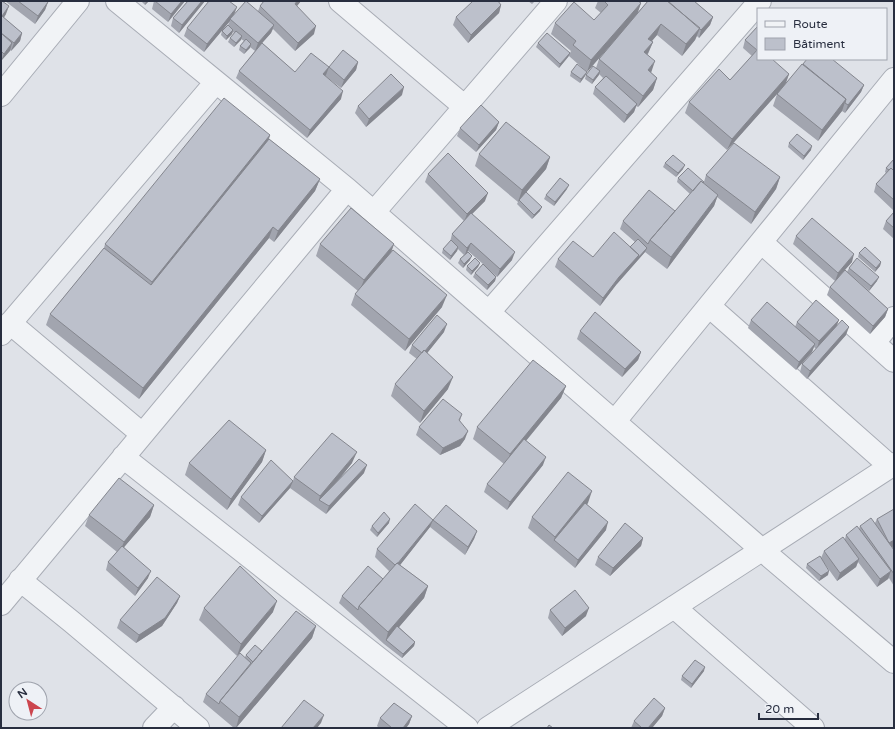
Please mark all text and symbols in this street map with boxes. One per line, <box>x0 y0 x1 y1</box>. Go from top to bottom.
legend <box>757 8 887 60</box>
text: Route <box>793 17 828 31</box>
text: Bâtiment <box>793 37 845 51</box>
north arrow <box>8 681 48 721</box>
text: N <box>15 685 30 701</box>
scale bar <box>759 695 818 721</box>
text: 20 m <box>765 702 794 716</box>

